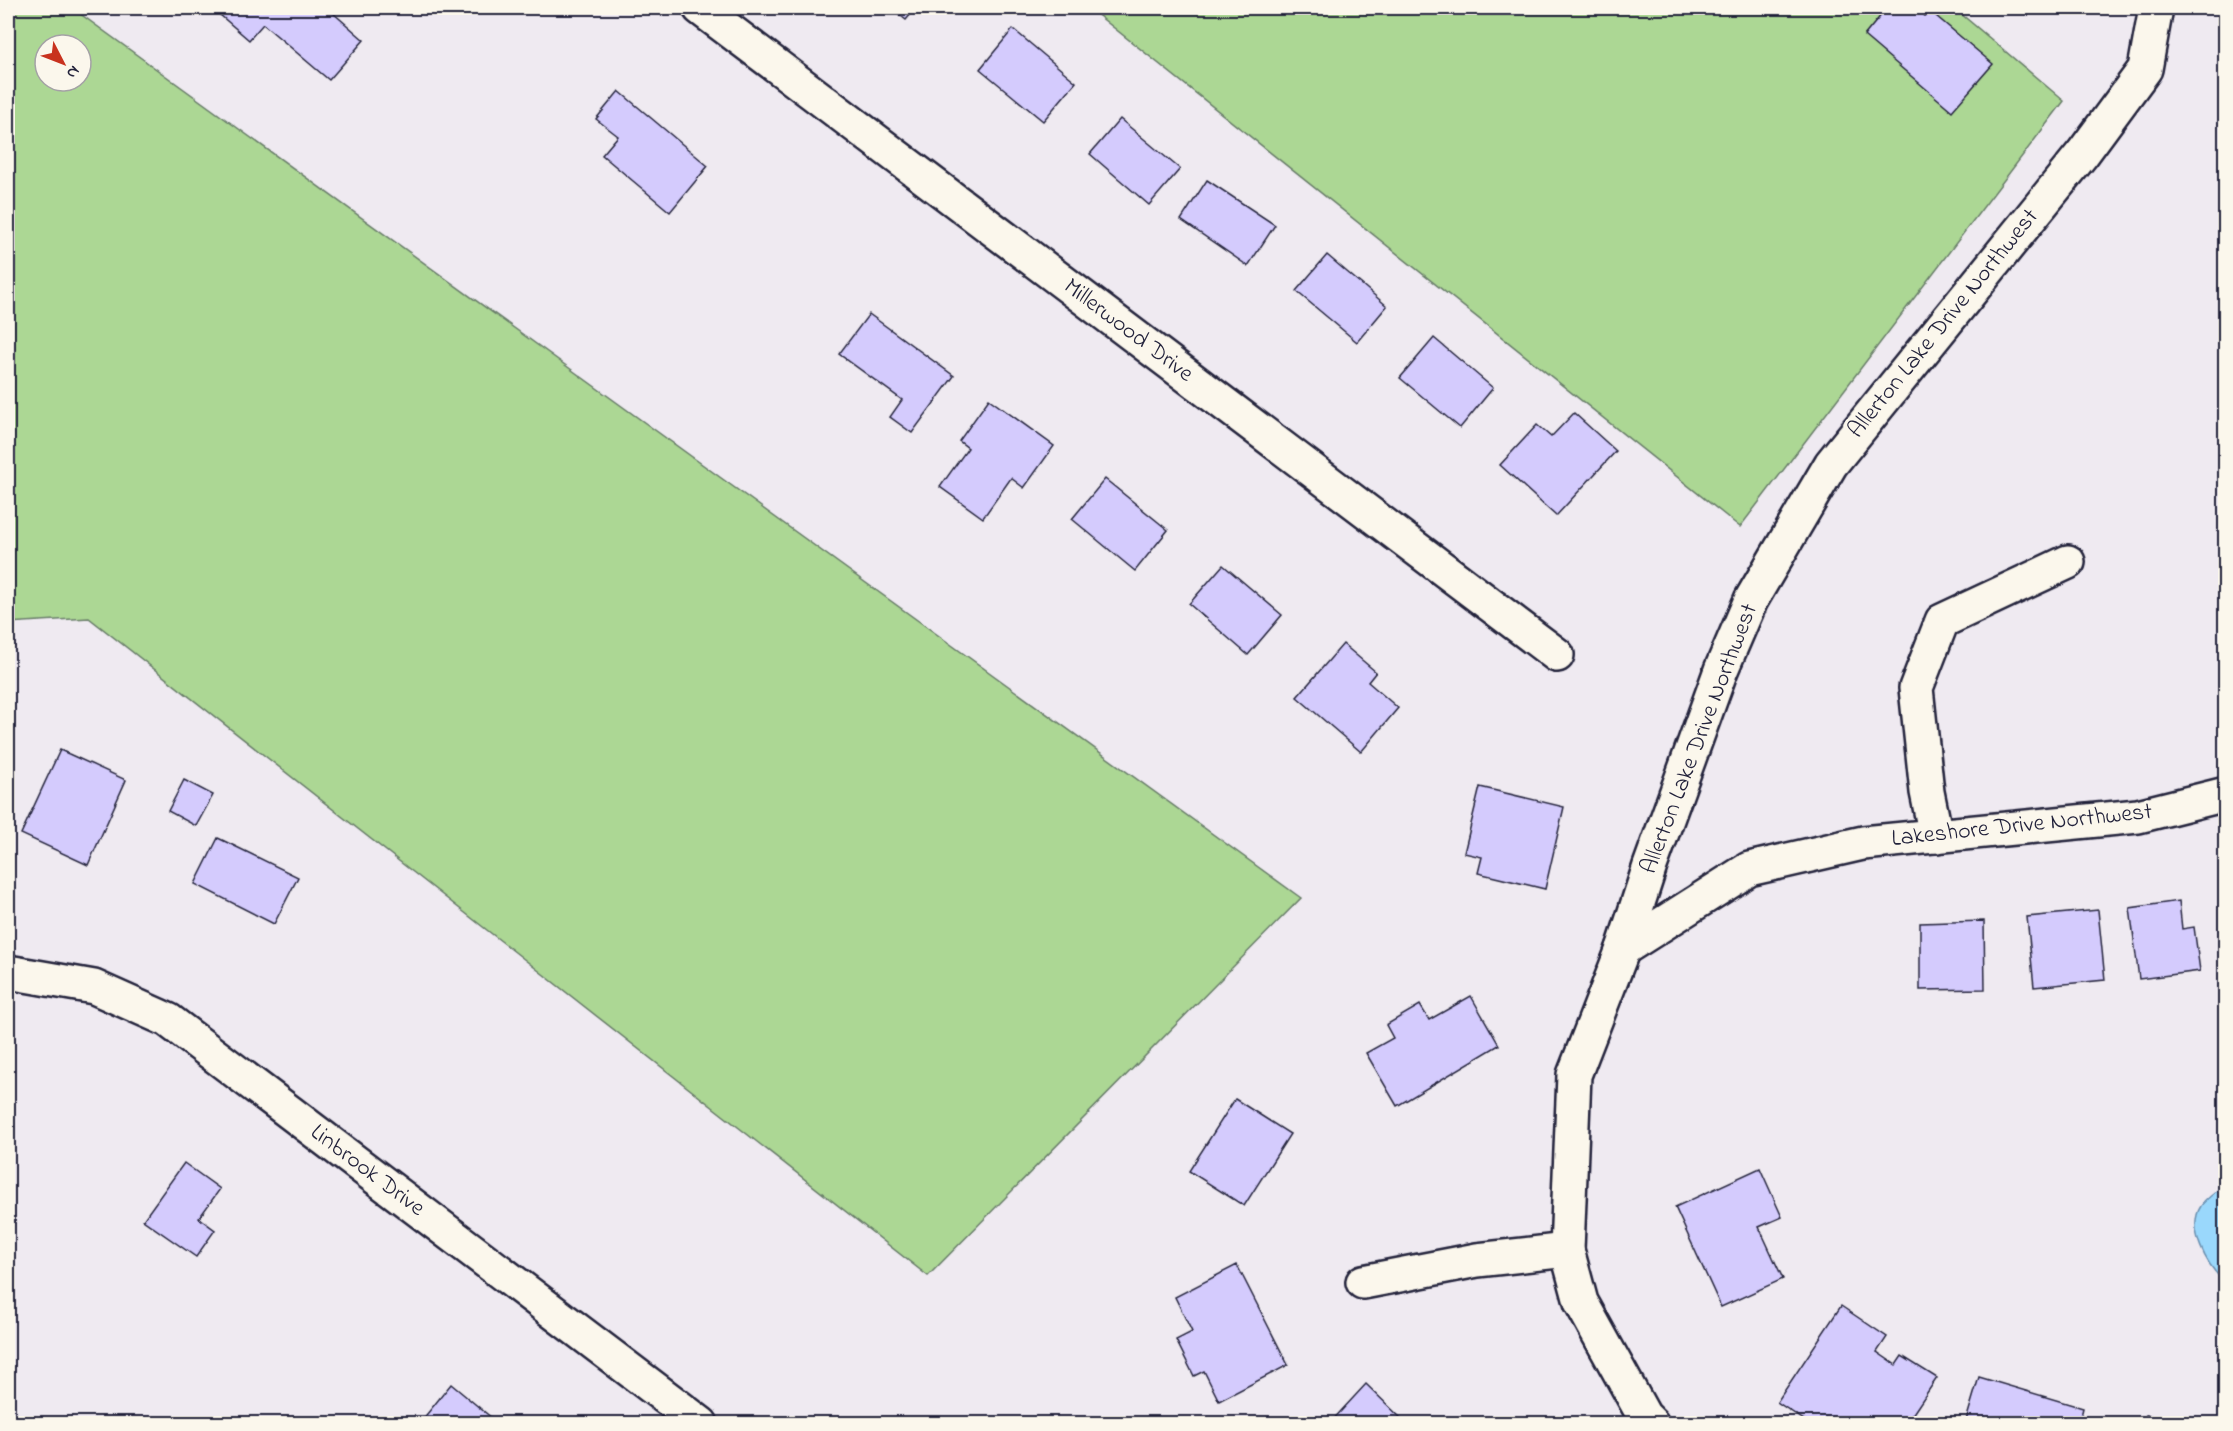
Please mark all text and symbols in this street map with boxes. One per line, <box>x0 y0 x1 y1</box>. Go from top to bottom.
north arrow <box>33 33 93 93</box>
text: N <box>60 60 85 84</box>
street label: Allerton Lake Drive Northwest <box>1840 201 2048 447</box>
street label: Millerwood Drive <box>1055 270 1201 392</box>
street label: Allerton Lake Drive Northwest <box>1632 599 1768 879</box>
street label: Lakeshore Drive Northwest <box>1890 795 2154 857</box>
street label: Linbrook Drive <box>302 1116 432 1226</box>

